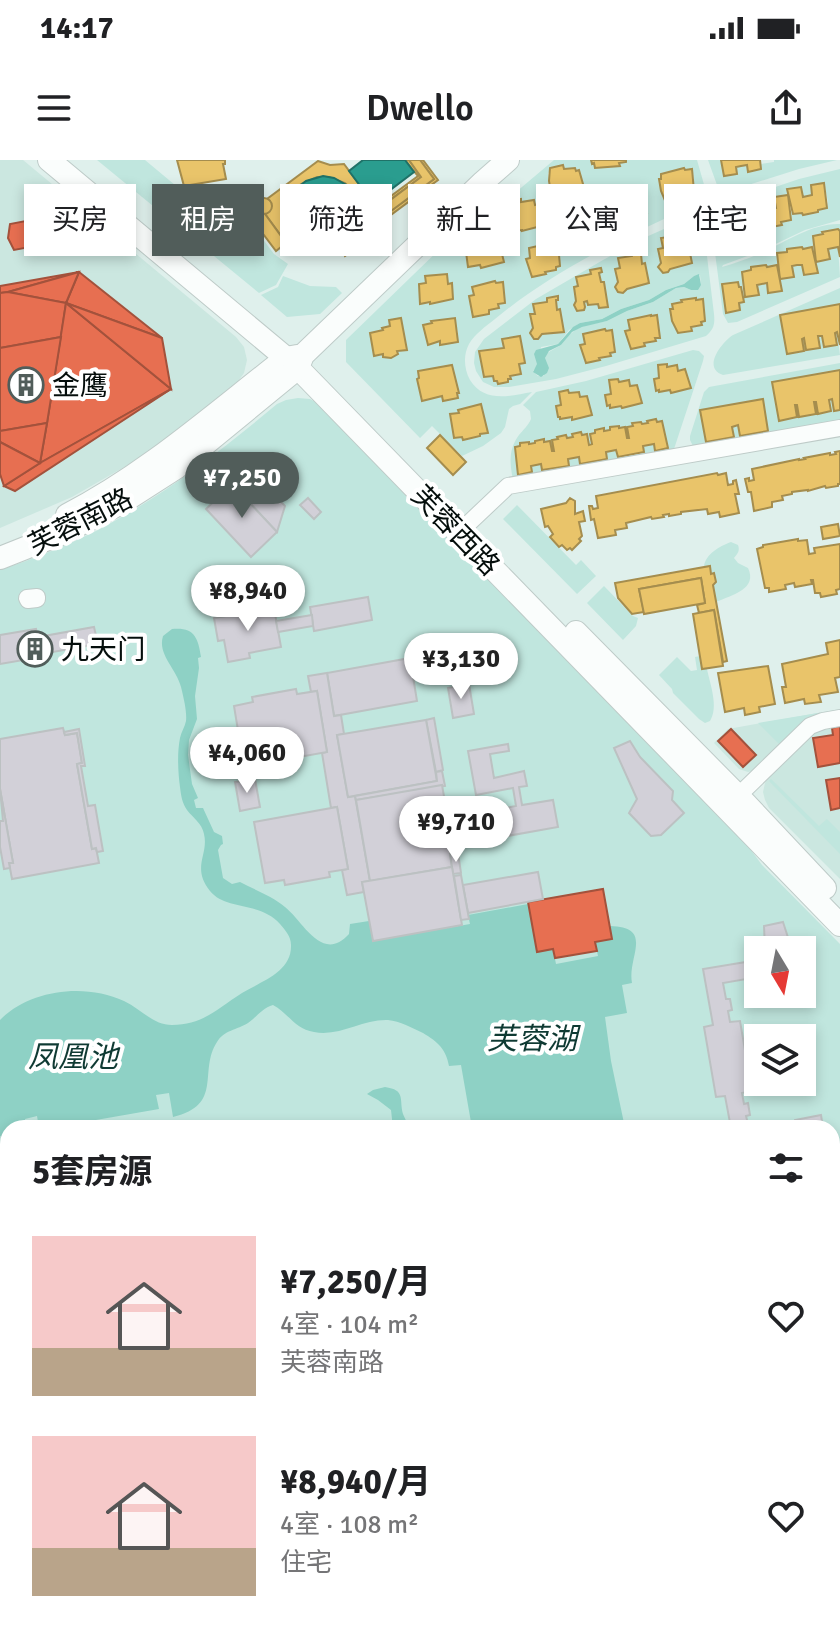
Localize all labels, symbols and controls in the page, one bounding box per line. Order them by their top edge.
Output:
text: 14:17 [40,10,114,47]
icon: menu [32,86,76,130]
text: Dwello [366,86,474,131]
icon: share [764,86,808,130]
chip: 买房 [24,184,136,256]
chip: 租房 [152,184,264,256]
chip: 筛选 [280,184,392,256]
chip: 新上 [408,184,520,256]
chip: 公寓 [536,184,648,256]
chip: 住宅 [664,184,776,256]
building icon: 金鹰 [7,366,45,404]
place label: 金鹰 [52,369,108,403]
pin: ¥7,250 [177,452,307,520]
text: ¥7,250 [203,462,281,494]
street label: 芙蓉西路 [404,479,506,583]
street label: 芙蓉南路 [23,481,138,562]
pin: ¥8,940 [183,565,313,633]
text: ¥8,940 [209,575,287,607]
building icon: 九天门 [16,630,54,668]
place label: 九天门 [61,633,145,667]
pin: ¥3,130 [396,633,526,701]
text: ¥3,130 [422,643,500,675]
pin: ¥4,060 [182,727,312,795]
text: ¥4,060 [208,737,286,769]
pin: ¥9,710 [391,796,521,864]
text: ¥9,710 [417,806,495,838]
north arrow [744,936,816,1008]
map controls [744,936,816,1096]
water label: 芙蓉湖 [487,1021,581,1058]
button: layers [744,1024,816,1096]
water label: 凤凰池 [28,1039,121,1076]
icon: filters [764,1146,808,1190]
text: 5套房源 [32,1151,152,1193]
text: ¥7,250/月 [280,1261,431,1303]
icon: home [96,1268,192,1364]
icon: heart [764,1294,808,1338]
text: 4室 · 104 m² [280,1309,419,1341]
text: 芙蓉南路 [280,1347,384,1379]
text: ¥8,940/月 [280,1461,431,1503]
icon: home [96,1468,192,1564]
icon: heart [764,1494,808,1538]
text: 4室 · 108 m² [280,1509,419,1541]
text: 住宅 [280,1547,332,1579]

